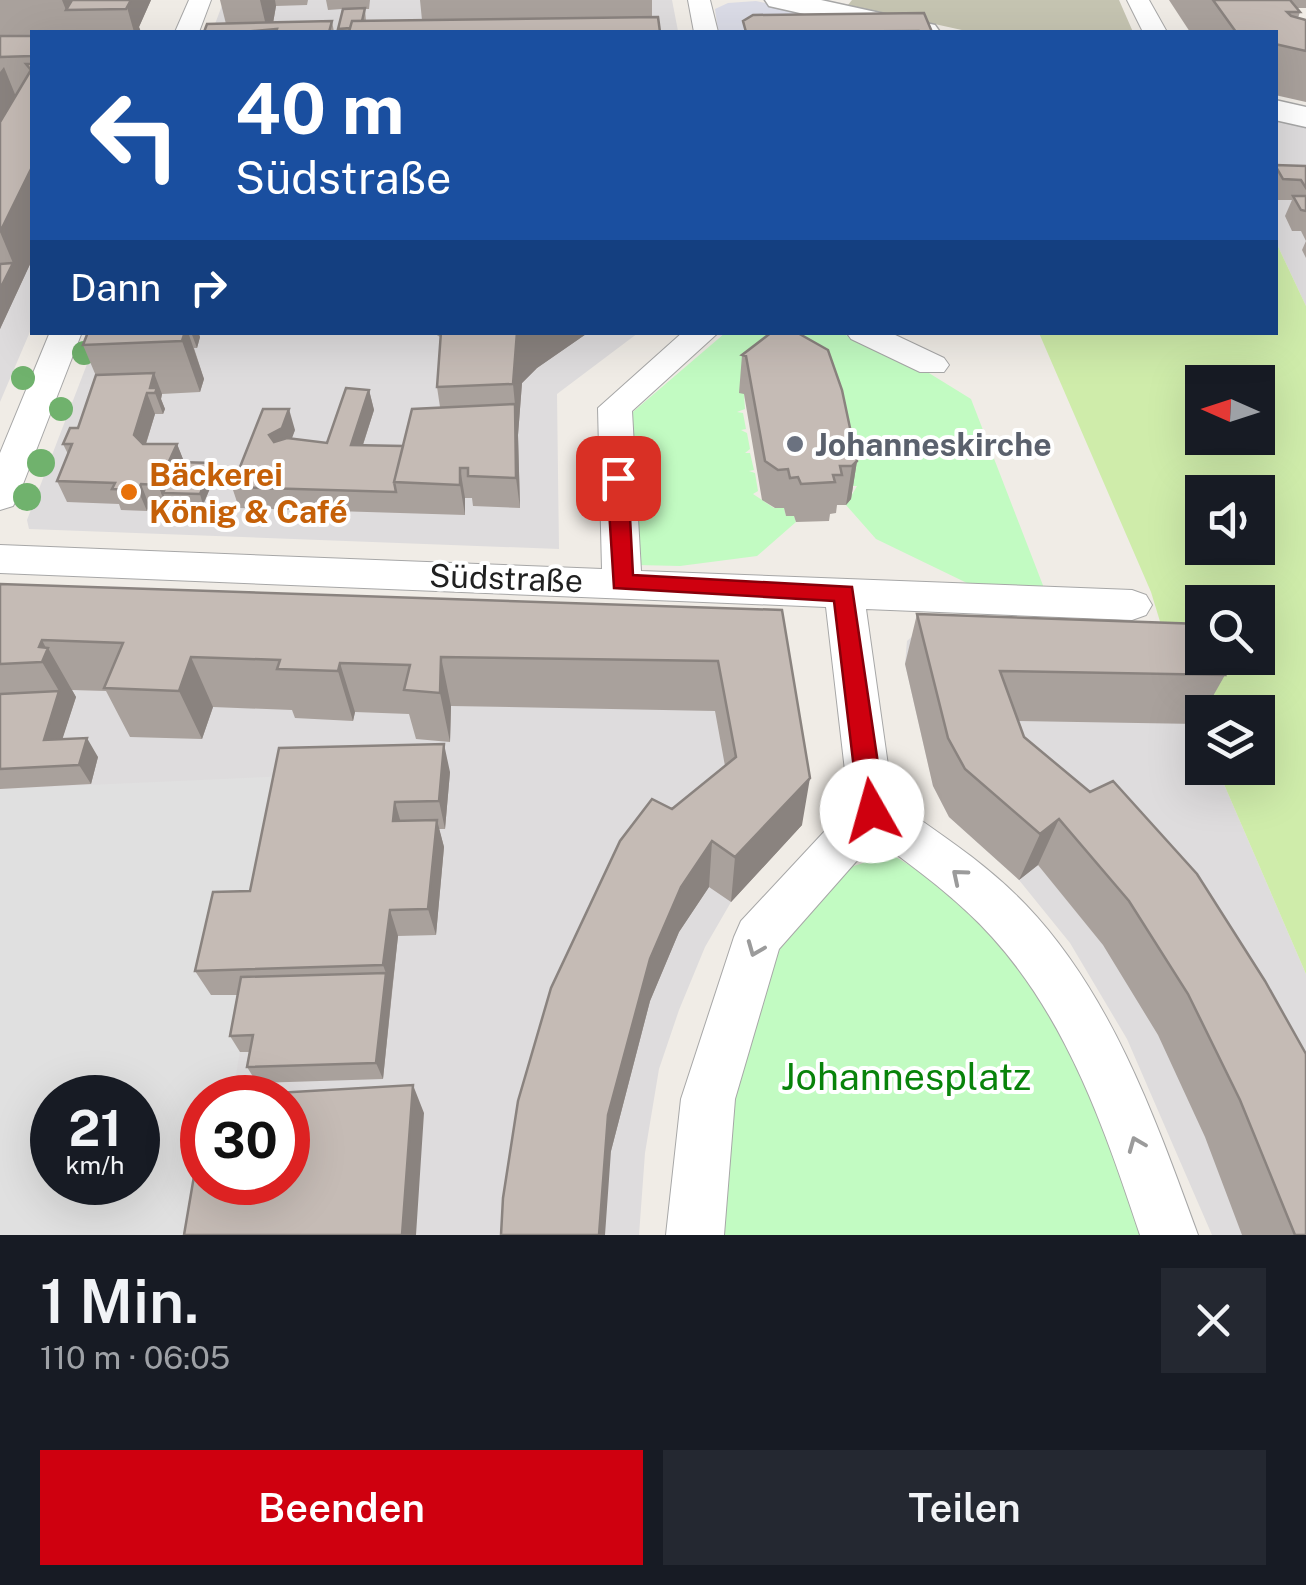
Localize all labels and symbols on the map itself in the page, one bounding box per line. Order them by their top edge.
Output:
north arrow [1185,365,1275,455]
place label: Johanneskirche [815,426,1052,463]
marker: Johanneskirche [784,433,806,455]
pin [576,436,661,521]
place label: Bäckerei König & Café [149,456,348,530]
marker: Bäckerei König & Café [118,481,140,503]
street label: Südstraße [428,557,584,599]
position arrow [820,759,924,863]
one-way arrow [953,869,971,887]
one-way arrow [747,939,767,957]
park label: Johannesplatz [781,1054,1031,1099]
speed limit sign: 30 [180,1075,310,1205]
one-way arrow [1127,1136,1147,1153]

